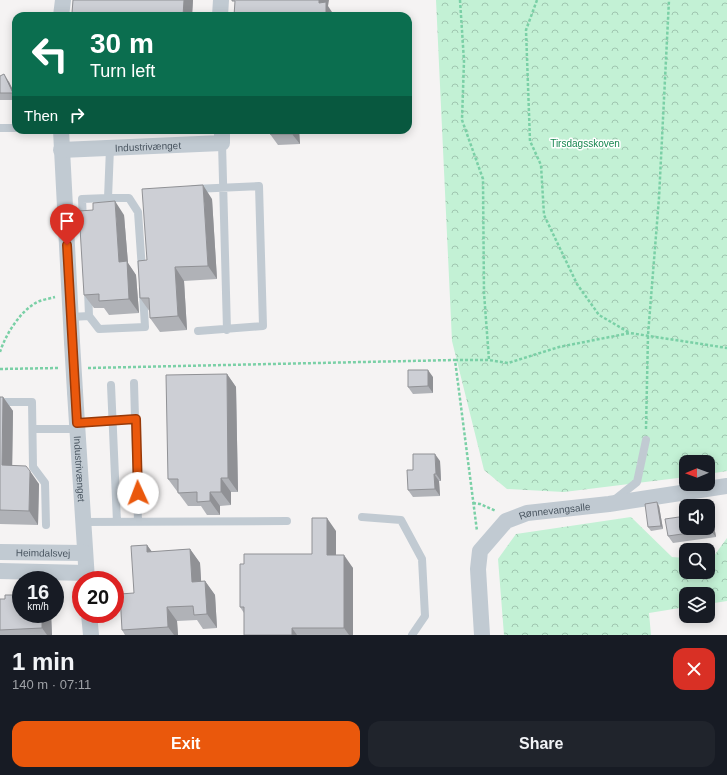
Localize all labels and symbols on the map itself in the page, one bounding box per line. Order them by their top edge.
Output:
park label: Tirsdagsskoven [550,138,620,149]
street label: Industrivænget [115,140,181,154]
pin [50,204,84,245]
street label: Industrivænget [72,435,87,502]
north arrow [679,455,715,491]
position arrow [117,472,159,514]
street label: Rønnevangsalle [517,501,591,522]
street label: Heimdalsvej [16,547,70,559]
speed limit sign: 20 [72,571,124,623]

